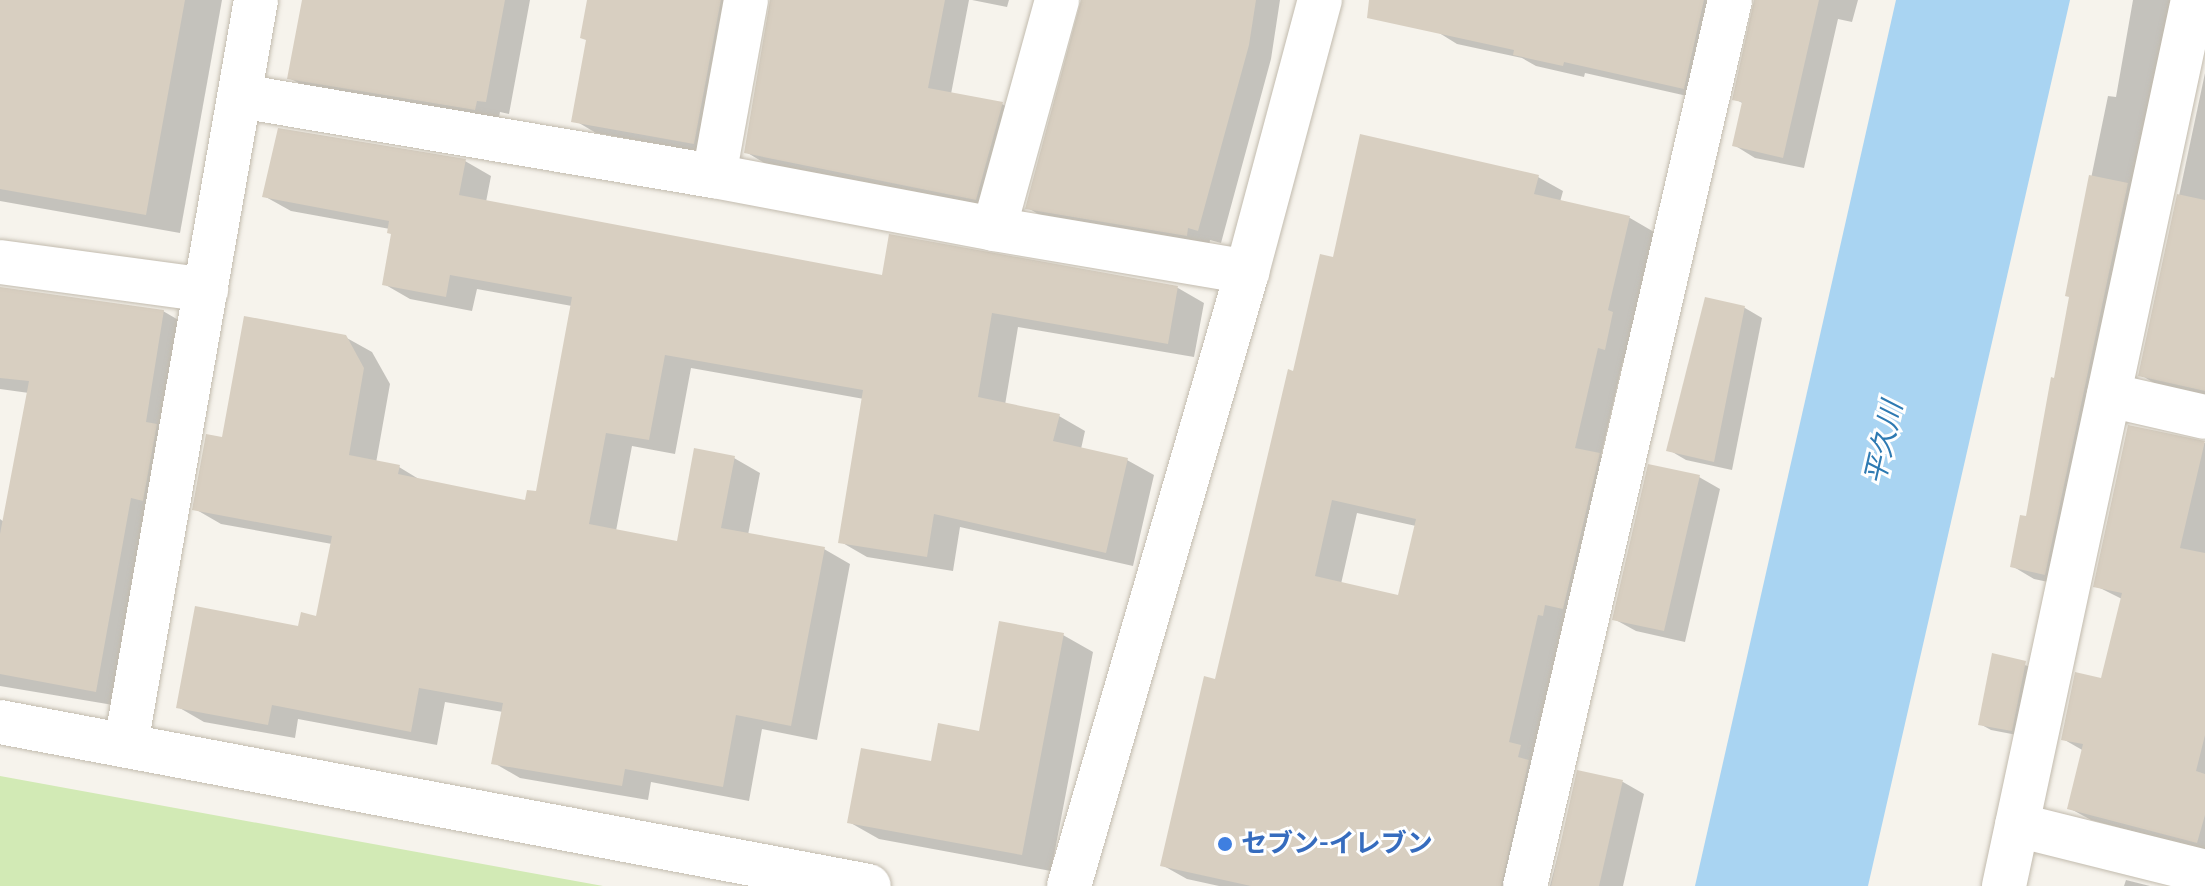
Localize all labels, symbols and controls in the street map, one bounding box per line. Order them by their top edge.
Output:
water label: 平久川 [1858,398,1910,488]
place label: セブン-イレブン [1241,828,1433,860]
marker: セブン-イレブン [1216,835,1234,853]

